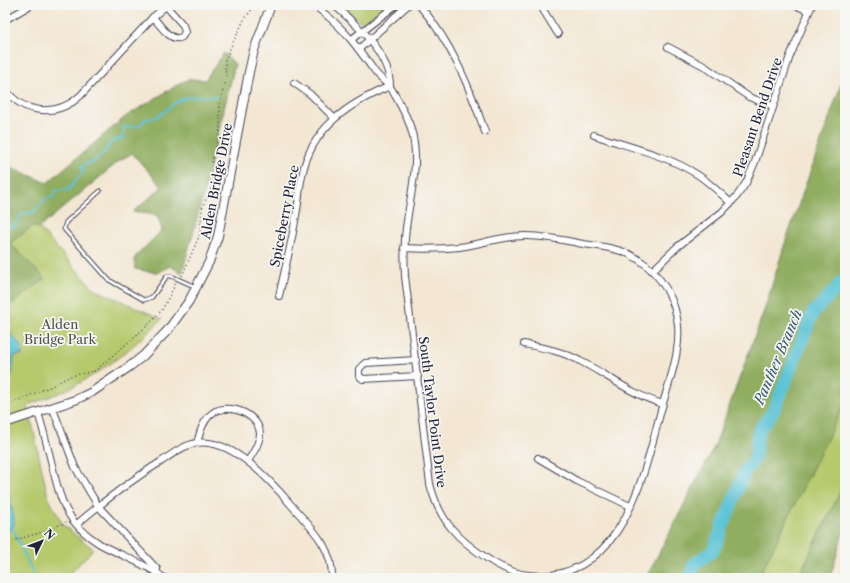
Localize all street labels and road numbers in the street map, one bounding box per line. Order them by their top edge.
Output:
street label: Pleasant Bend Drive [729,55,785,179]
street label: Alden Bridge Drive [197,122,235,241]
street label: Spiceberry Place [266,164,302,268]
street label: South Taylor Point Drive [416,335,450,489]

